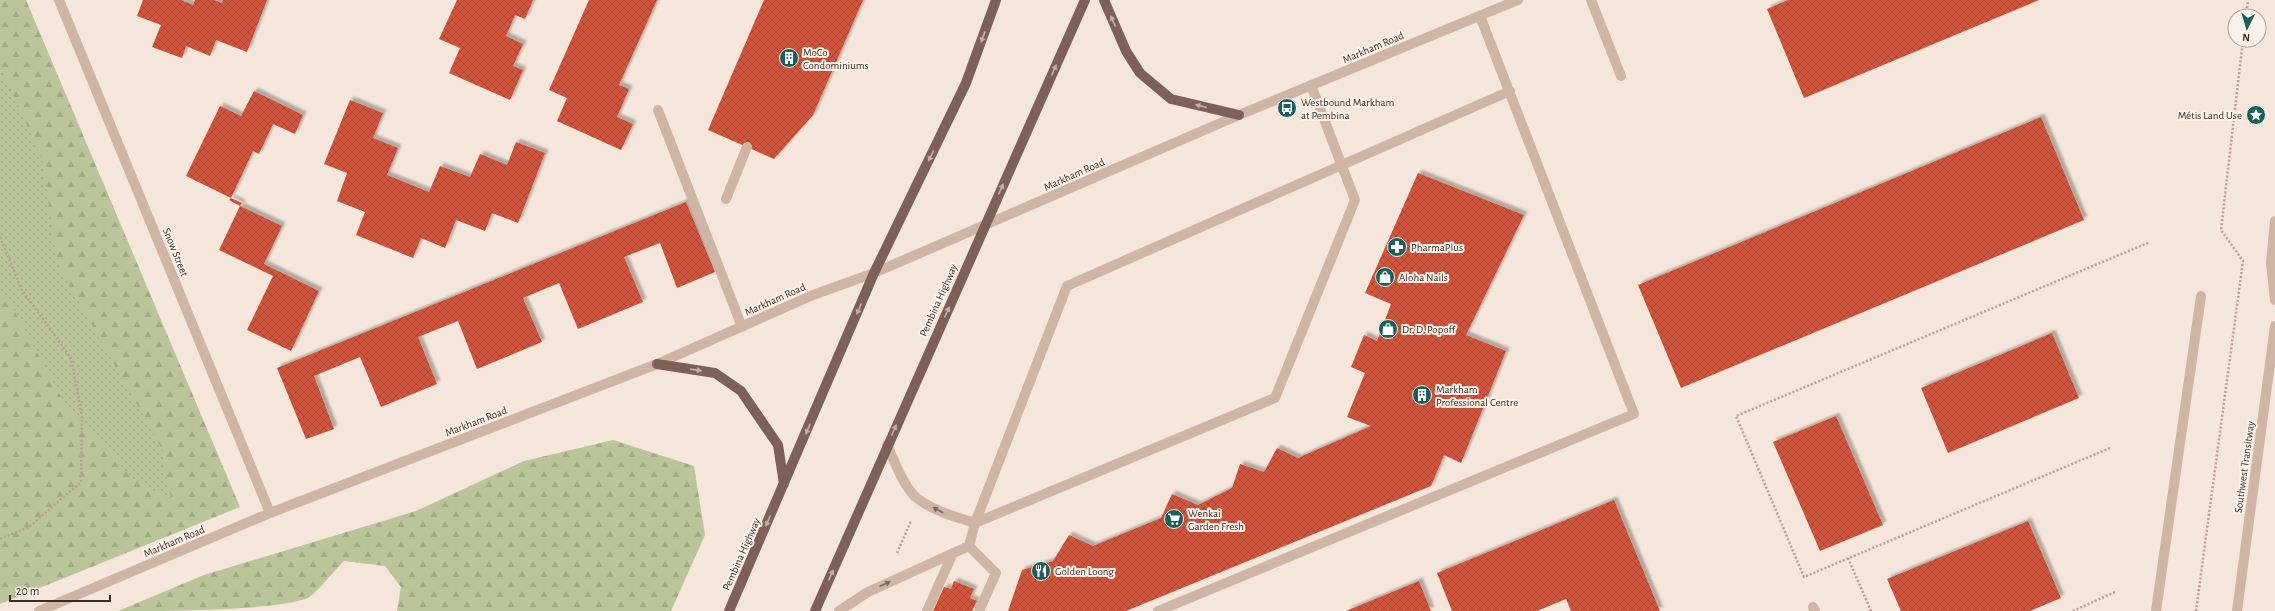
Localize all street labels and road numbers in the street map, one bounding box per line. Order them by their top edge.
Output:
street label: Markham Road [1341,30,1406,65]
street label: Markham Road [1042,156,1107,193]
street label: Snow Street [161,226,190,278]
street label: Pembina Highway [918,262,959,338]
street label: Markham Road [743,281,808,318]
street label: Markham Road [444,405,509,438]
street label: Southwest Transitway [2233,420,2256,514]
street label: Pembina Highway [721,516,762,592]
street label: Markham Road [142,524,207,559]

